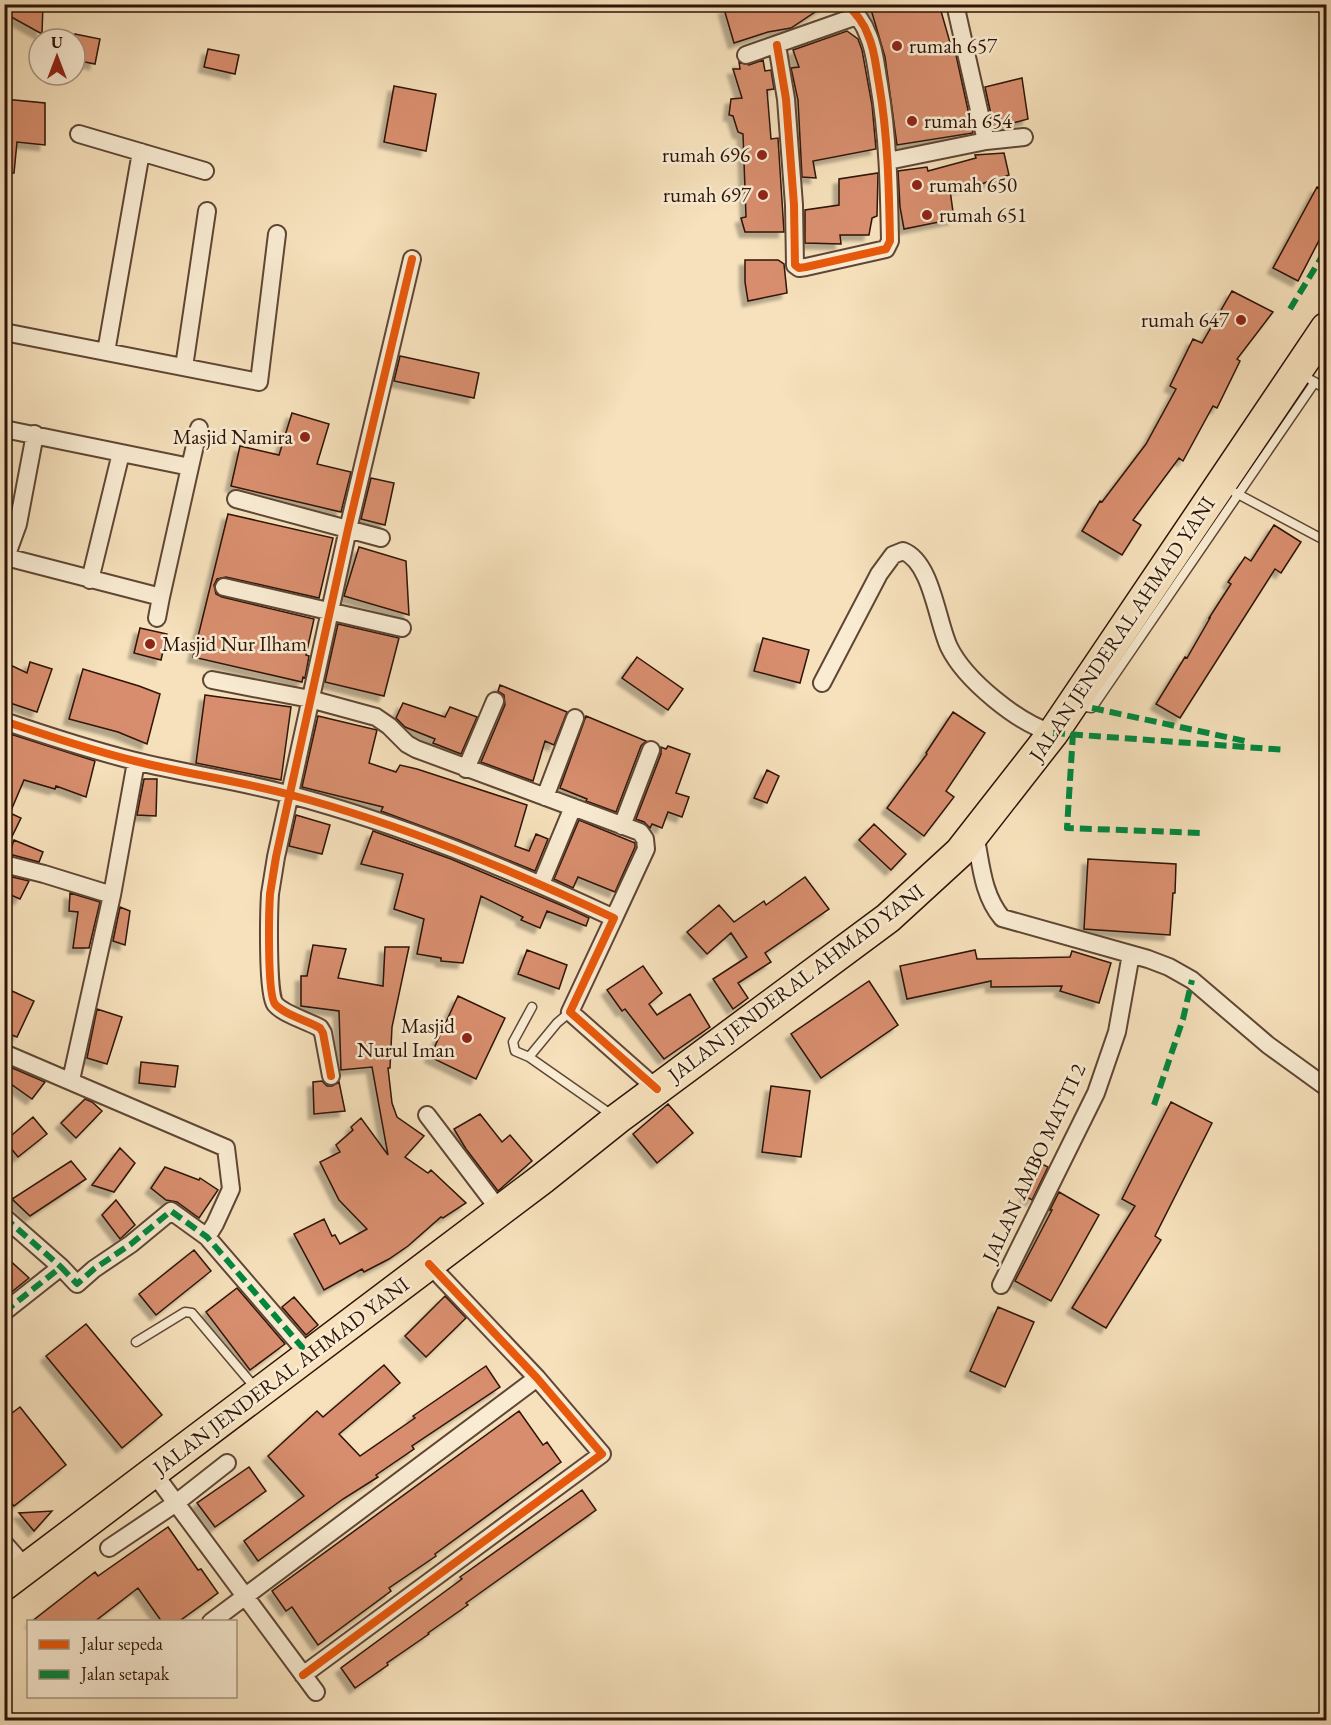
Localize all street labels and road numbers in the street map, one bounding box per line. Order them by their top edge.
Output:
street label: JALAN JENDERAL AHMAD YANI [1022,491,1221,768]
street label: JALAN JENDERAL AHMAD YANI [661,877,929,1089]
street label: JALAN AMBO MATTI 2 [975,1059,1091,1268]
street label: JALAN JENDERAL AHMAD YANI [146,1270,414,1482]

